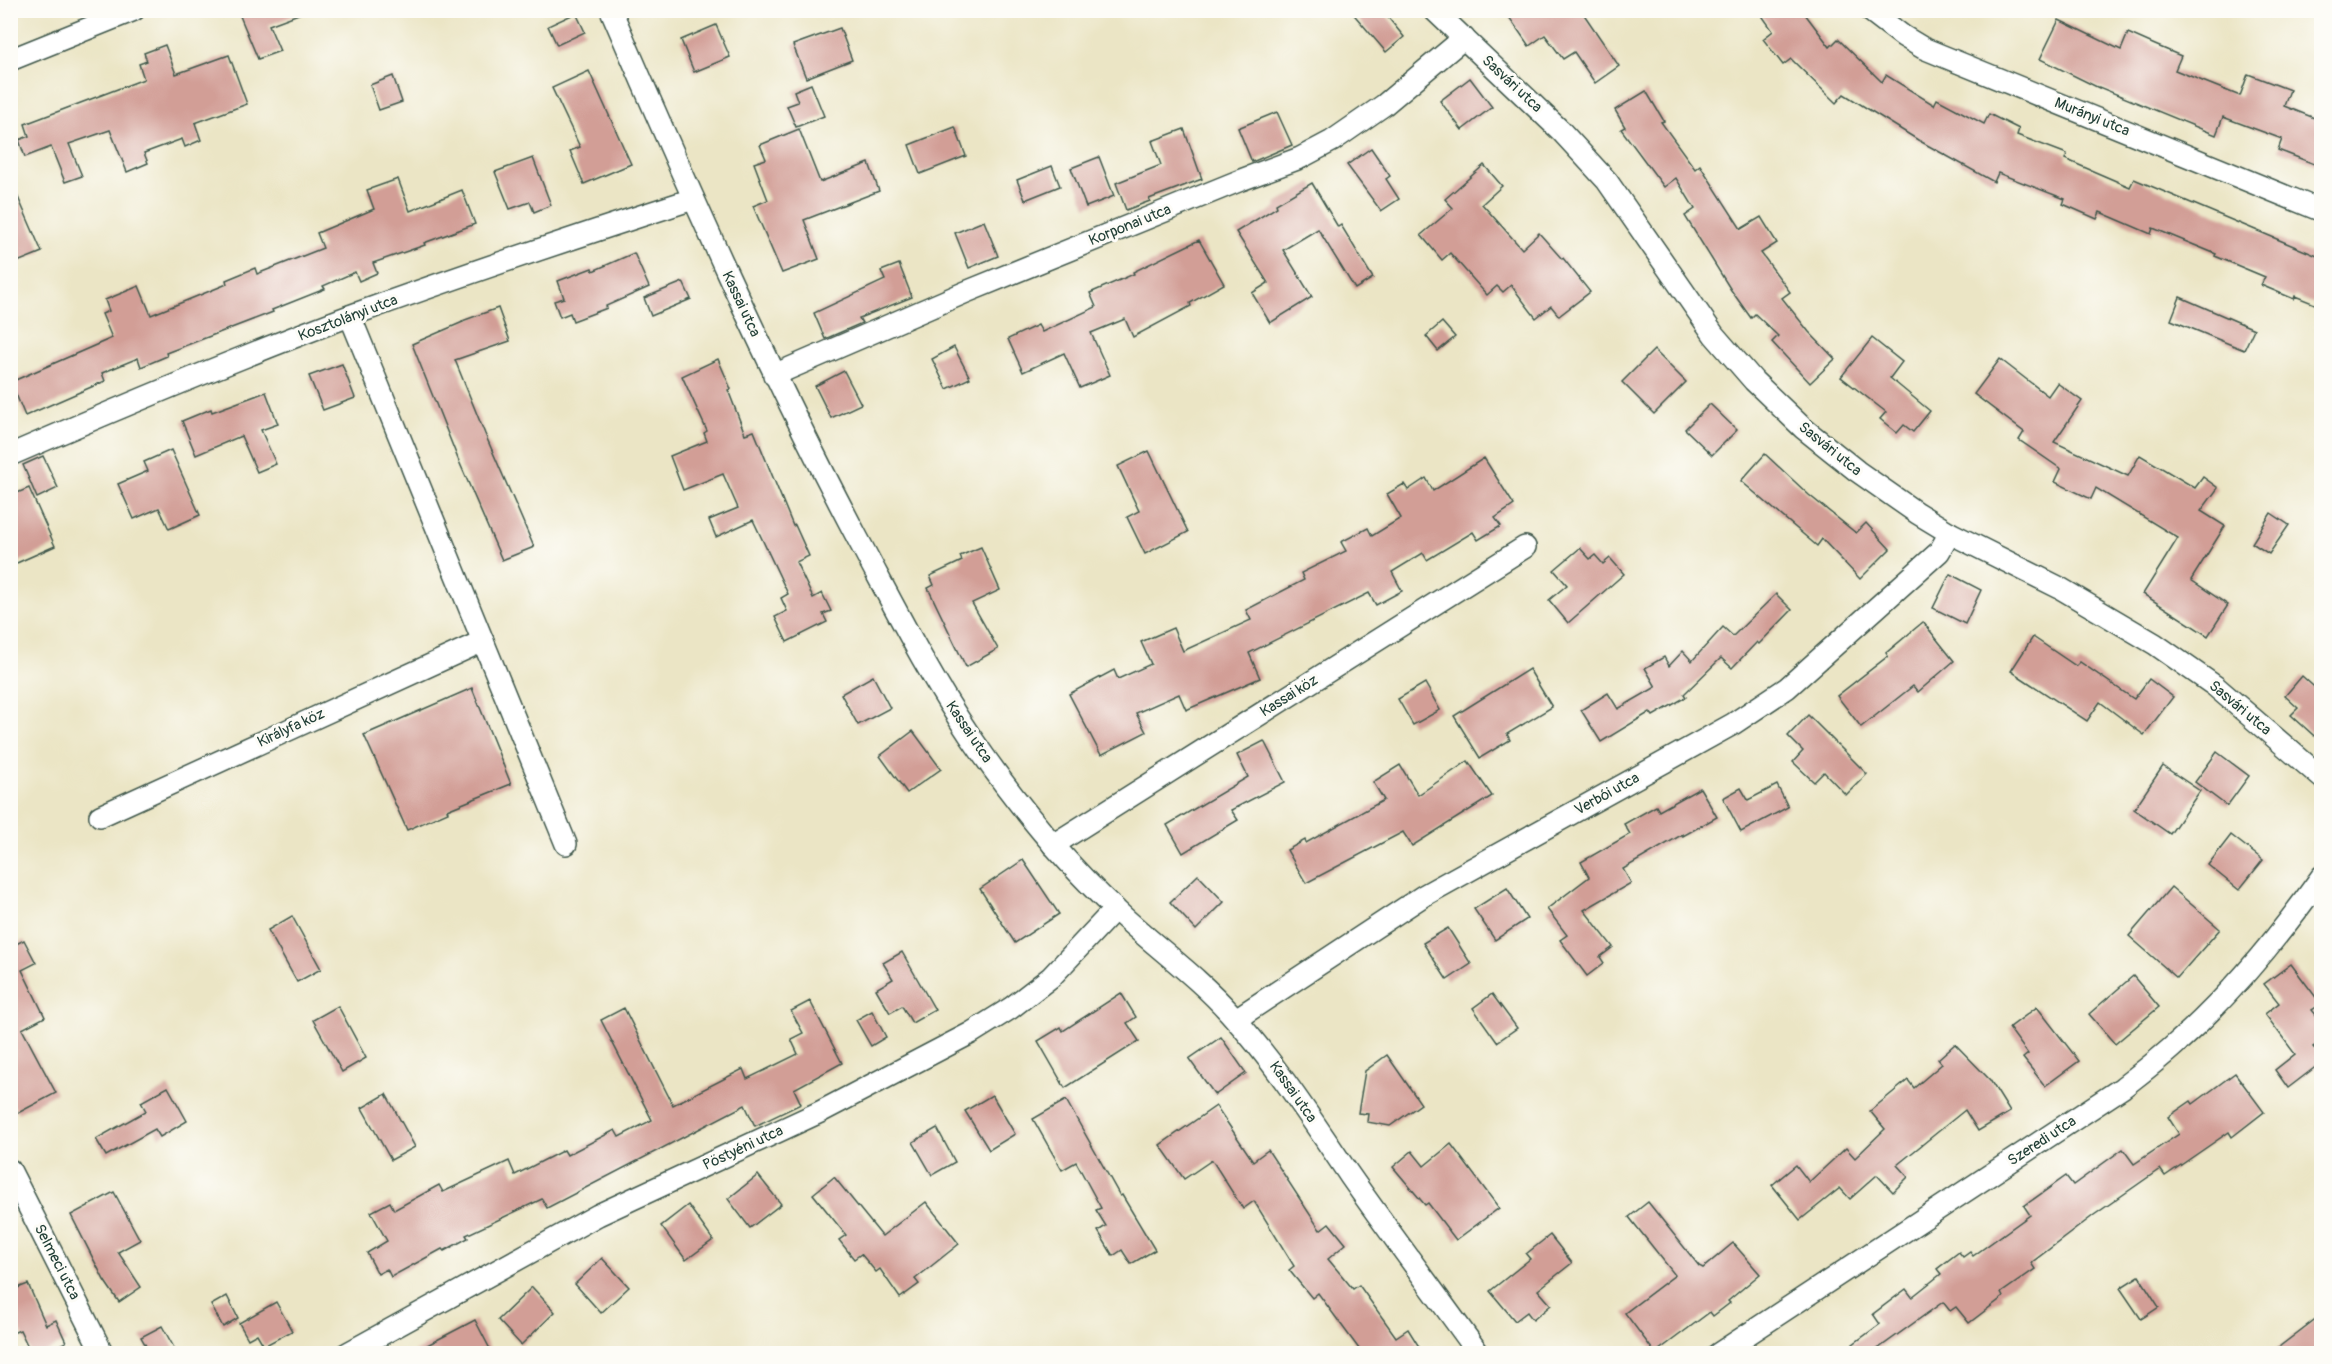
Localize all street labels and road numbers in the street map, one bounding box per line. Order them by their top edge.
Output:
street label: Sasvári utca [1478,51,1546,117]
street label: Murányi utca [2052,93,2132,141]
street label: Korponai utca [1086,200,1174,250]
street label: Kassai utca [717,268,765,340]
street label: Kosztolányi utca [296,290,400,346]
street label: Sasvári utca [1795,418,1865,480]
street label: Kassai köz [1257,671,1322,721]
street label: Sasvári utca [2205,676,2275,740]
street label: Kassai utca [941,697,997,767]
street label: Királyfa köz [254,704,328,752]
street label: Verbói utca [1571,768,1643,820]
street label: Kassai utca [1265,1058,1321,1126]
street label: Szeredi utca [2004,1112,2080,1170]
street label: Pöstyéni utca [700,1121,786,1175]
street label: Selmeci utca [30,1221,84,1303]

